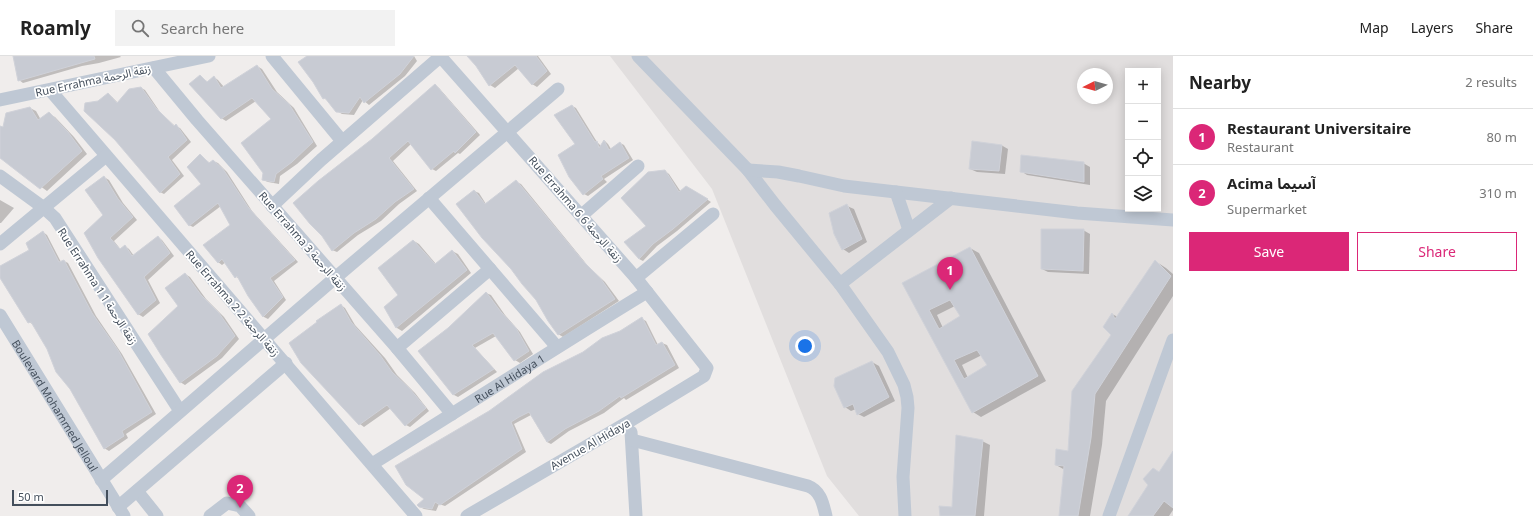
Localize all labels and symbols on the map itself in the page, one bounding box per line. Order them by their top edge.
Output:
street label: Rue Errahma زنقة الرحمة [34,60,152,100]
north arrow [1077,68,1113,104]
street label: Rue Errahma 6 6 زنقة الرحمة [526,153,626,265]
street label: Rue Errahma 3 زنقة الرحمة [256,188,350,294]
street label: Rue Errahma 1 زنقة الرحمة 1 [55,225,141,347]
street label: Rue Errahma 2 2 زنقة الرحمة [183,247,283,359]
pin: 1 [937,257,963,290]
street label: Boulevard Mohammed Jelloul [9,336,102,474]
your location [795,336,815,356]
street label: Rue Al Hidaya 1 [471,350,547,406]
street label: Avenue Al Hidaya [547,415,633,473]
pin: 2 [227,475,253,508]
scale bar [12,488,108,507]

